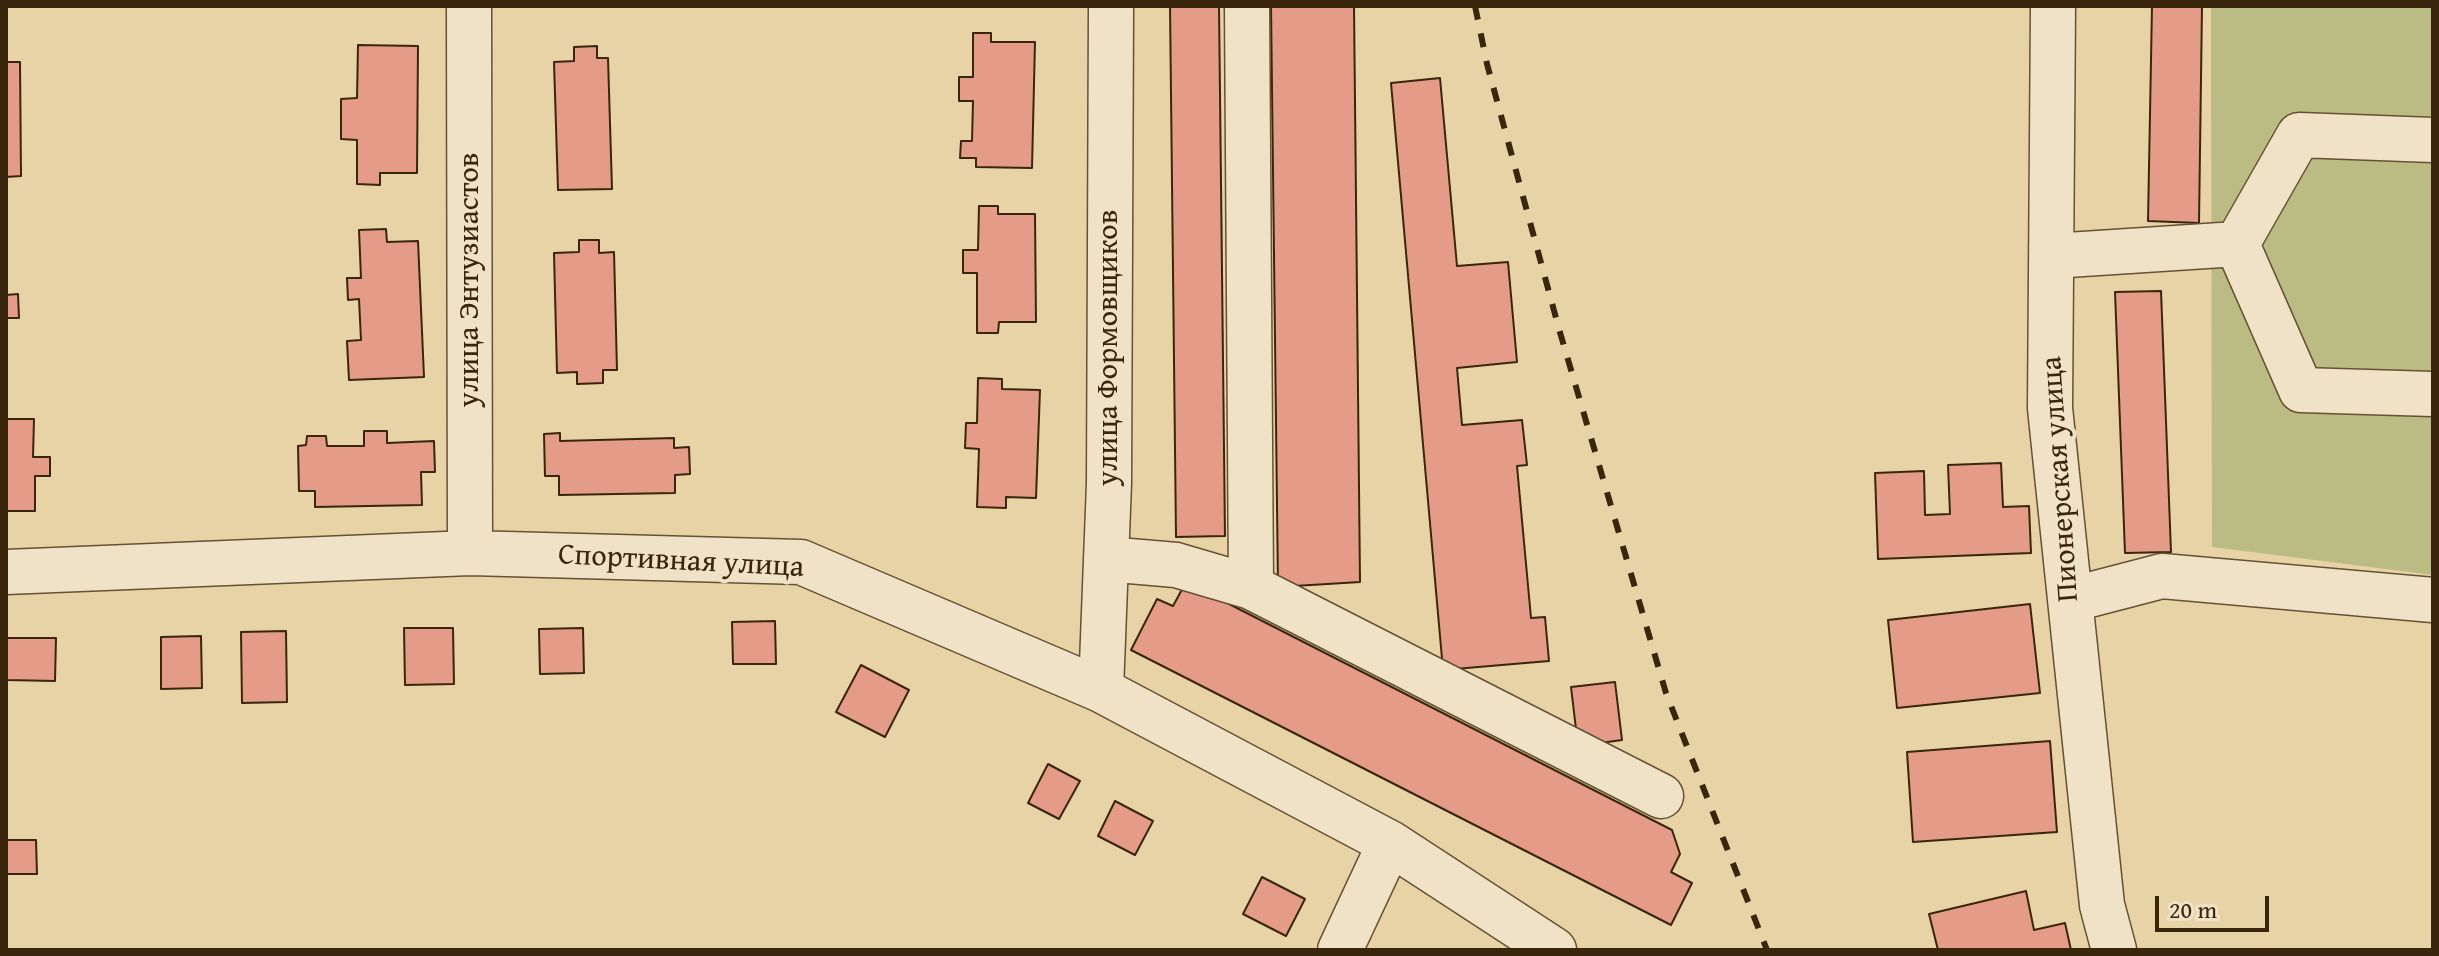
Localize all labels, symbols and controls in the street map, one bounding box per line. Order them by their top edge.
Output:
street label: улица Энтузиастов [452,153,488,407]
street label: улица Формовщиков [1091,210,1127,486]
street label: Пионерская улица [2034,355,2088,603]
street label: Спортивная улица [557,538,805,586]
scale bar [2159,880,2273,930]
text: 20 m [2169,892,2217,927]

